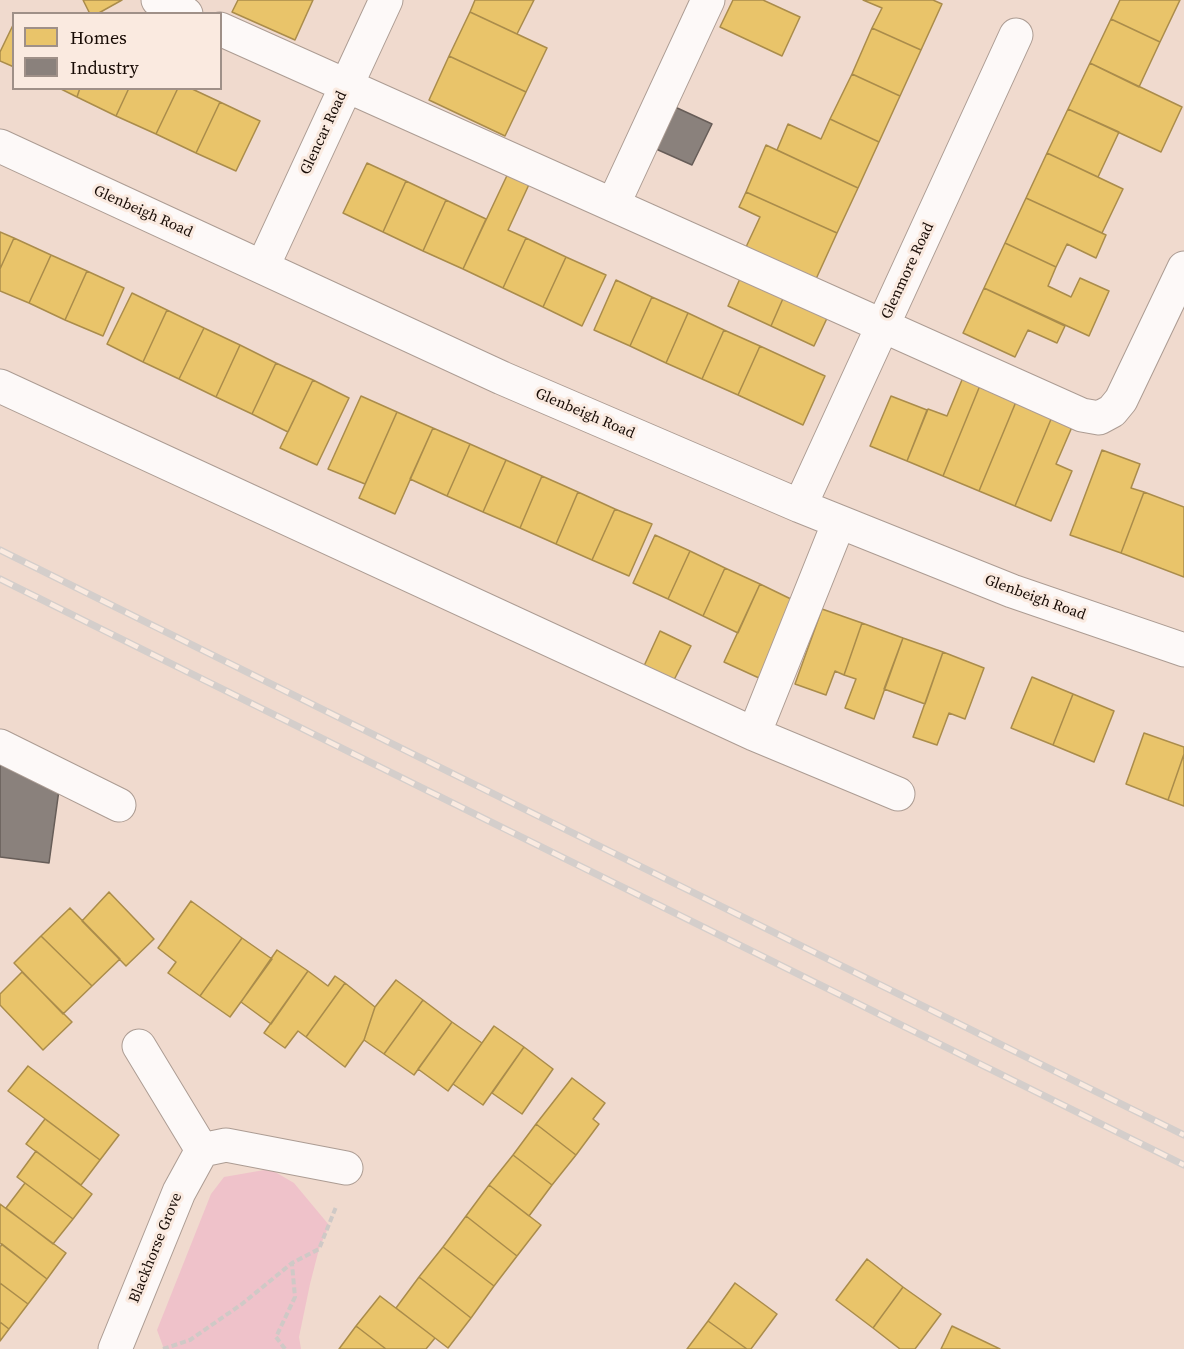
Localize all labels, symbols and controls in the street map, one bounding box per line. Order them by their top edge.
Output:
legend [12,12,222,90]
text: Homes [70,25,127,50]
text: Industry [70,55,139,80]
street label: Glencar Road [297,88,351,178]
street label: Glenbeigh Road [91,182,195,242]
street label: Glenmore Road [878,220,938,322]
street label: Glenbeigh Road [533,385,637,443]
street label: Glenbeigh Road [982,571,1088,625]
street label: Blackhorse Grove [126,1190,186,1306]

